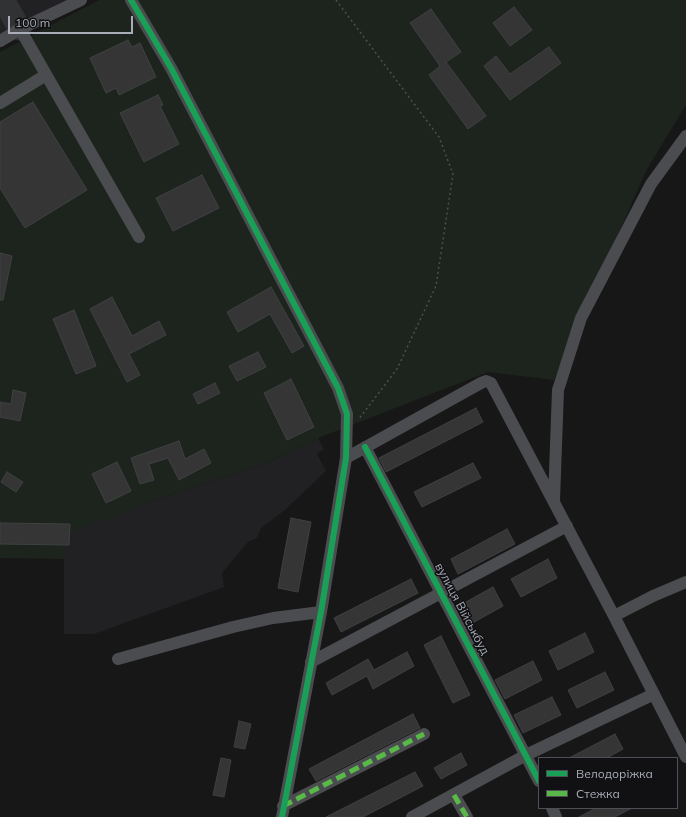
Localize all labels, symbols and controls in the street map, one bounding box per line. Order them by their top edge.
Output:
scale bar [10,8,135,34]
text: 100 m [15,15,50,30]
street label: вулиця Військбуд [432,561,492,657]
legend [538,757,678,809]
text: Велодоріжка [576,766,653,781]
text: Стежка [576,786,620,801]

